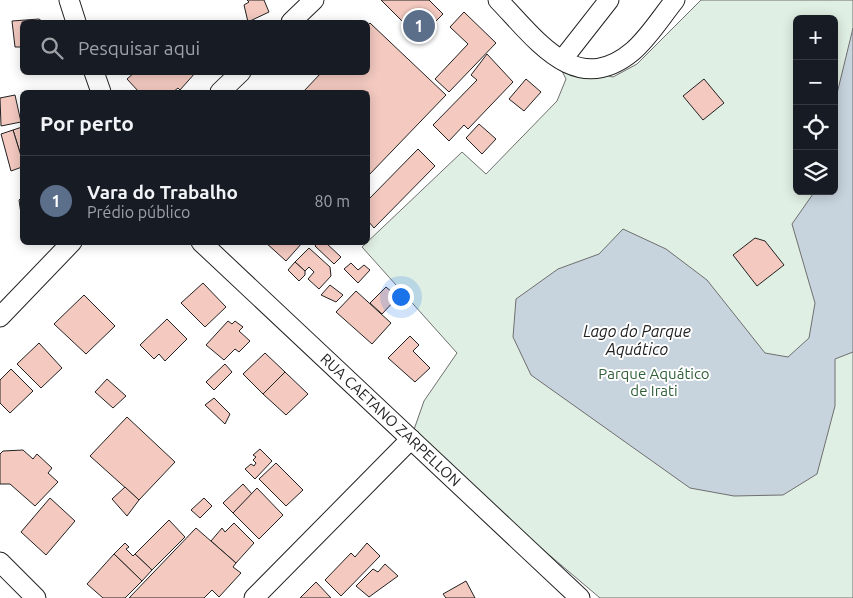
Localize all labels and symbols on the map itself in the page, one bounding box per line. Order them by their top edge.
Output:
pin: 1 [403,7,435,45]
your location [388,284,414,310]
water label: Lago do Parque Aquático [583,322,691,358]
street label: RUA CAETANO ZARPELLON [317,350,464,490]
park label: Parque Aquático de Irati [598,365,710,399]

